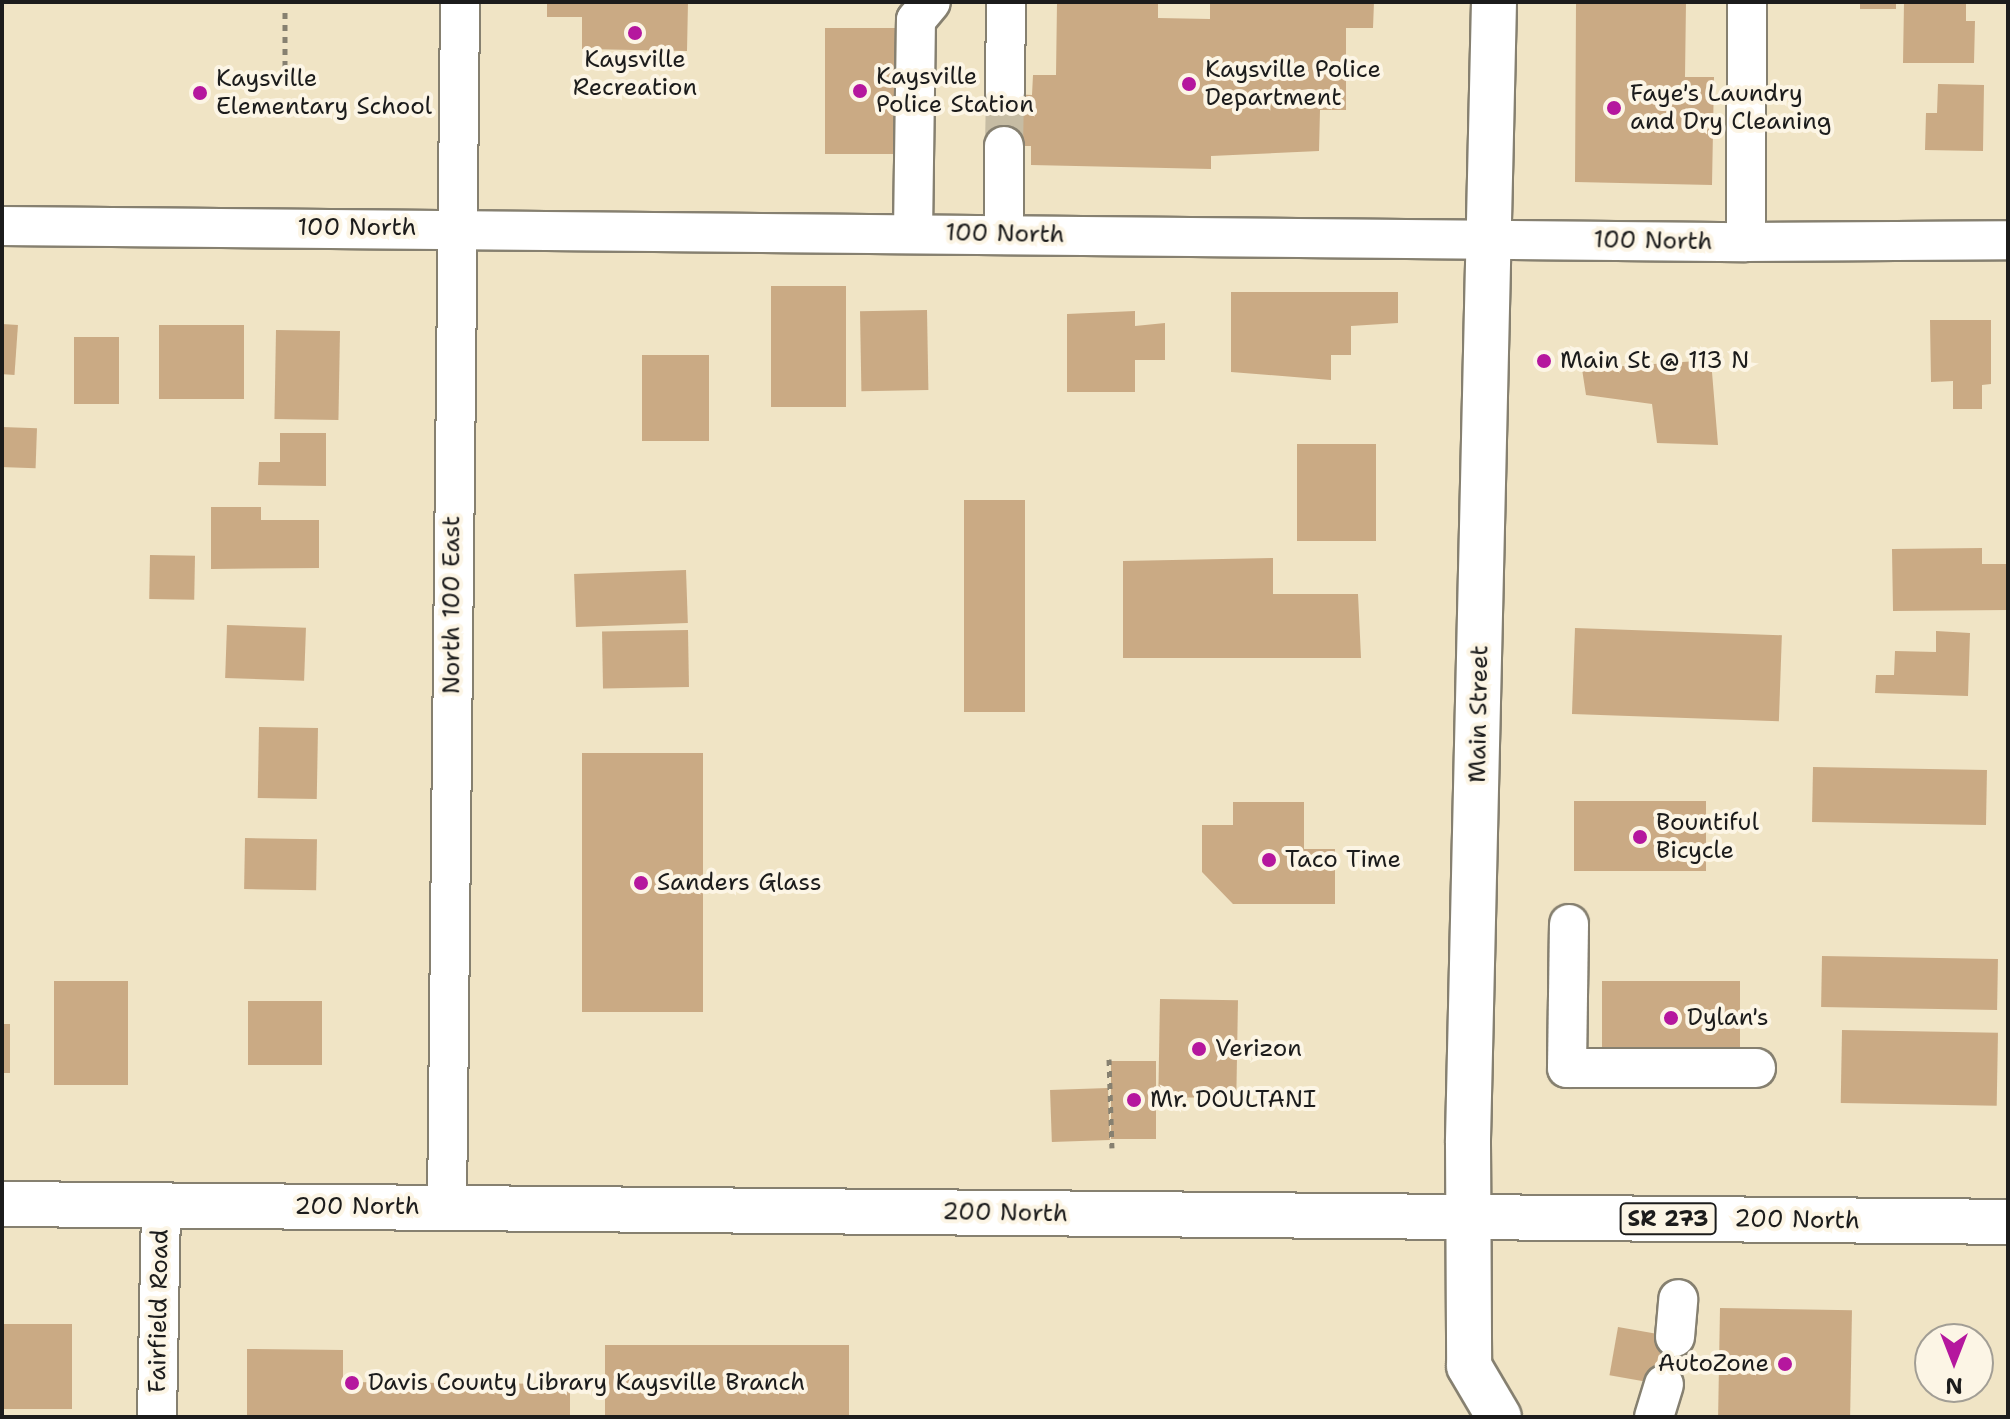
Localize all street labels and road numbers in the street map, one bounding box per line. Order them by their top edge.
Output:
street label: 100 North [297,214,417,242]
street label: 100 North [945,219,1065,249]
street label: 100 North [1593,226,1713,256]
street label: North 100 East [438,516,466,694]
street label: Main Street [1463,645,1495,783]
street label: 200 North [294,1193,420,1221]
street label: 200 North [942,1198,1068,1228]
road number: SR 273 [1618,1201,1718,1237]
street label: 200 North [1734,1205,1860,1235]
street label: Fairfield Road [143,1229,175,1393]

